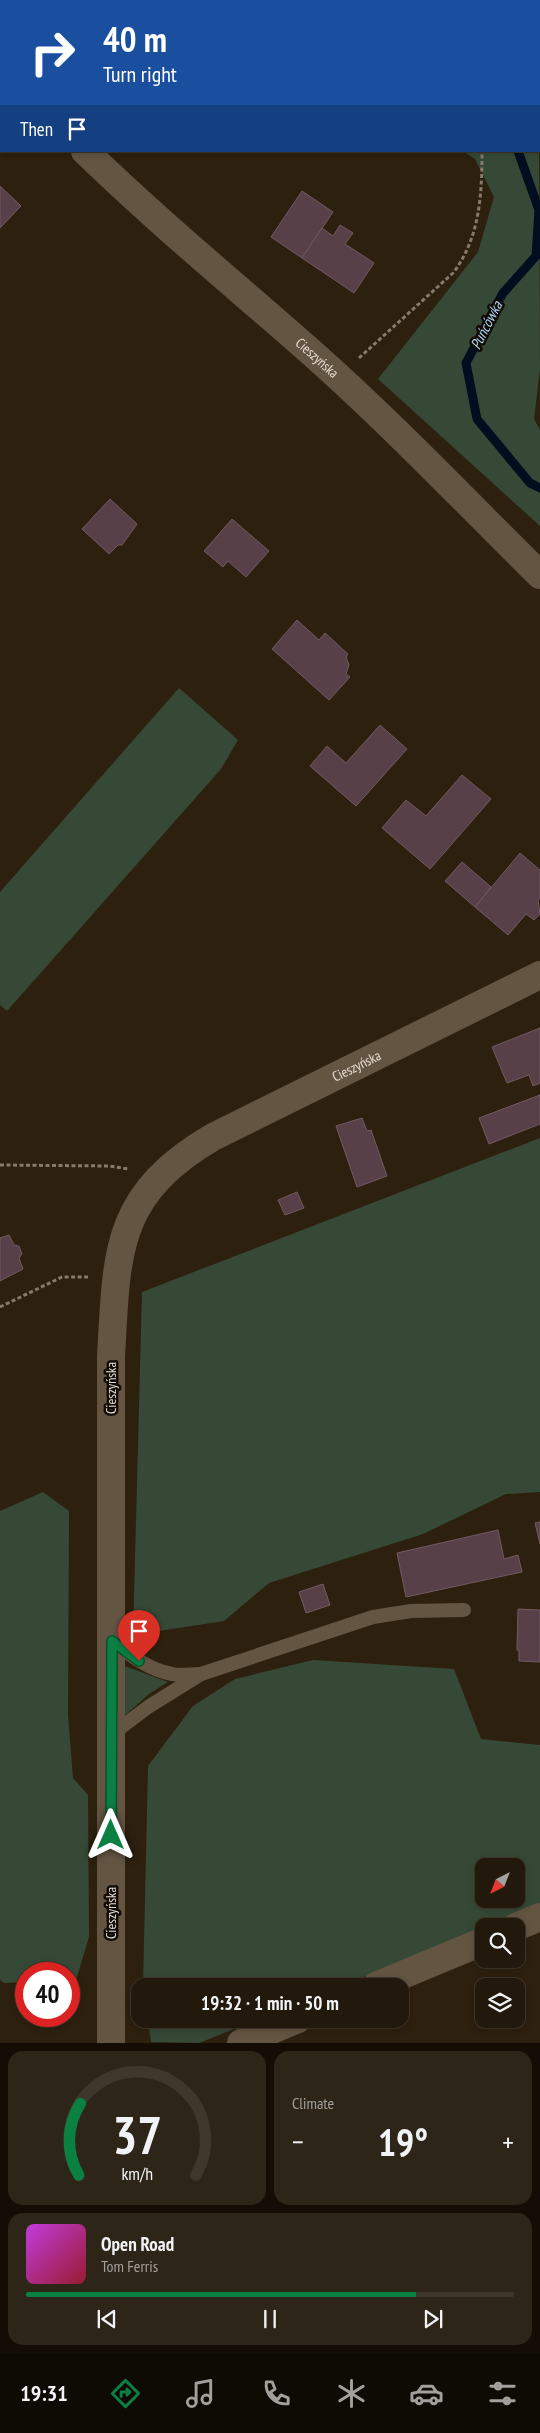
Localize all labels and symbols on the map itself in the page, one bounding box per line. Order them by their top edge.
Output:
water label: Puńcówka [466,297,507,352]
street label: Cieszyńska [292,334,343,382]
street label: Cieszyńska [329,1046,384,1086]
street label: Cieszyńska [102,1362,120,1414]
pin [118,1610,160,1661]
position arrow [84,1808,136,1860]
north arrow [475,1858,525,1908]
street label: Cieszyńska [102,1887,120,1939]
speed limit sign: 40 [15,1962,80,2027]

